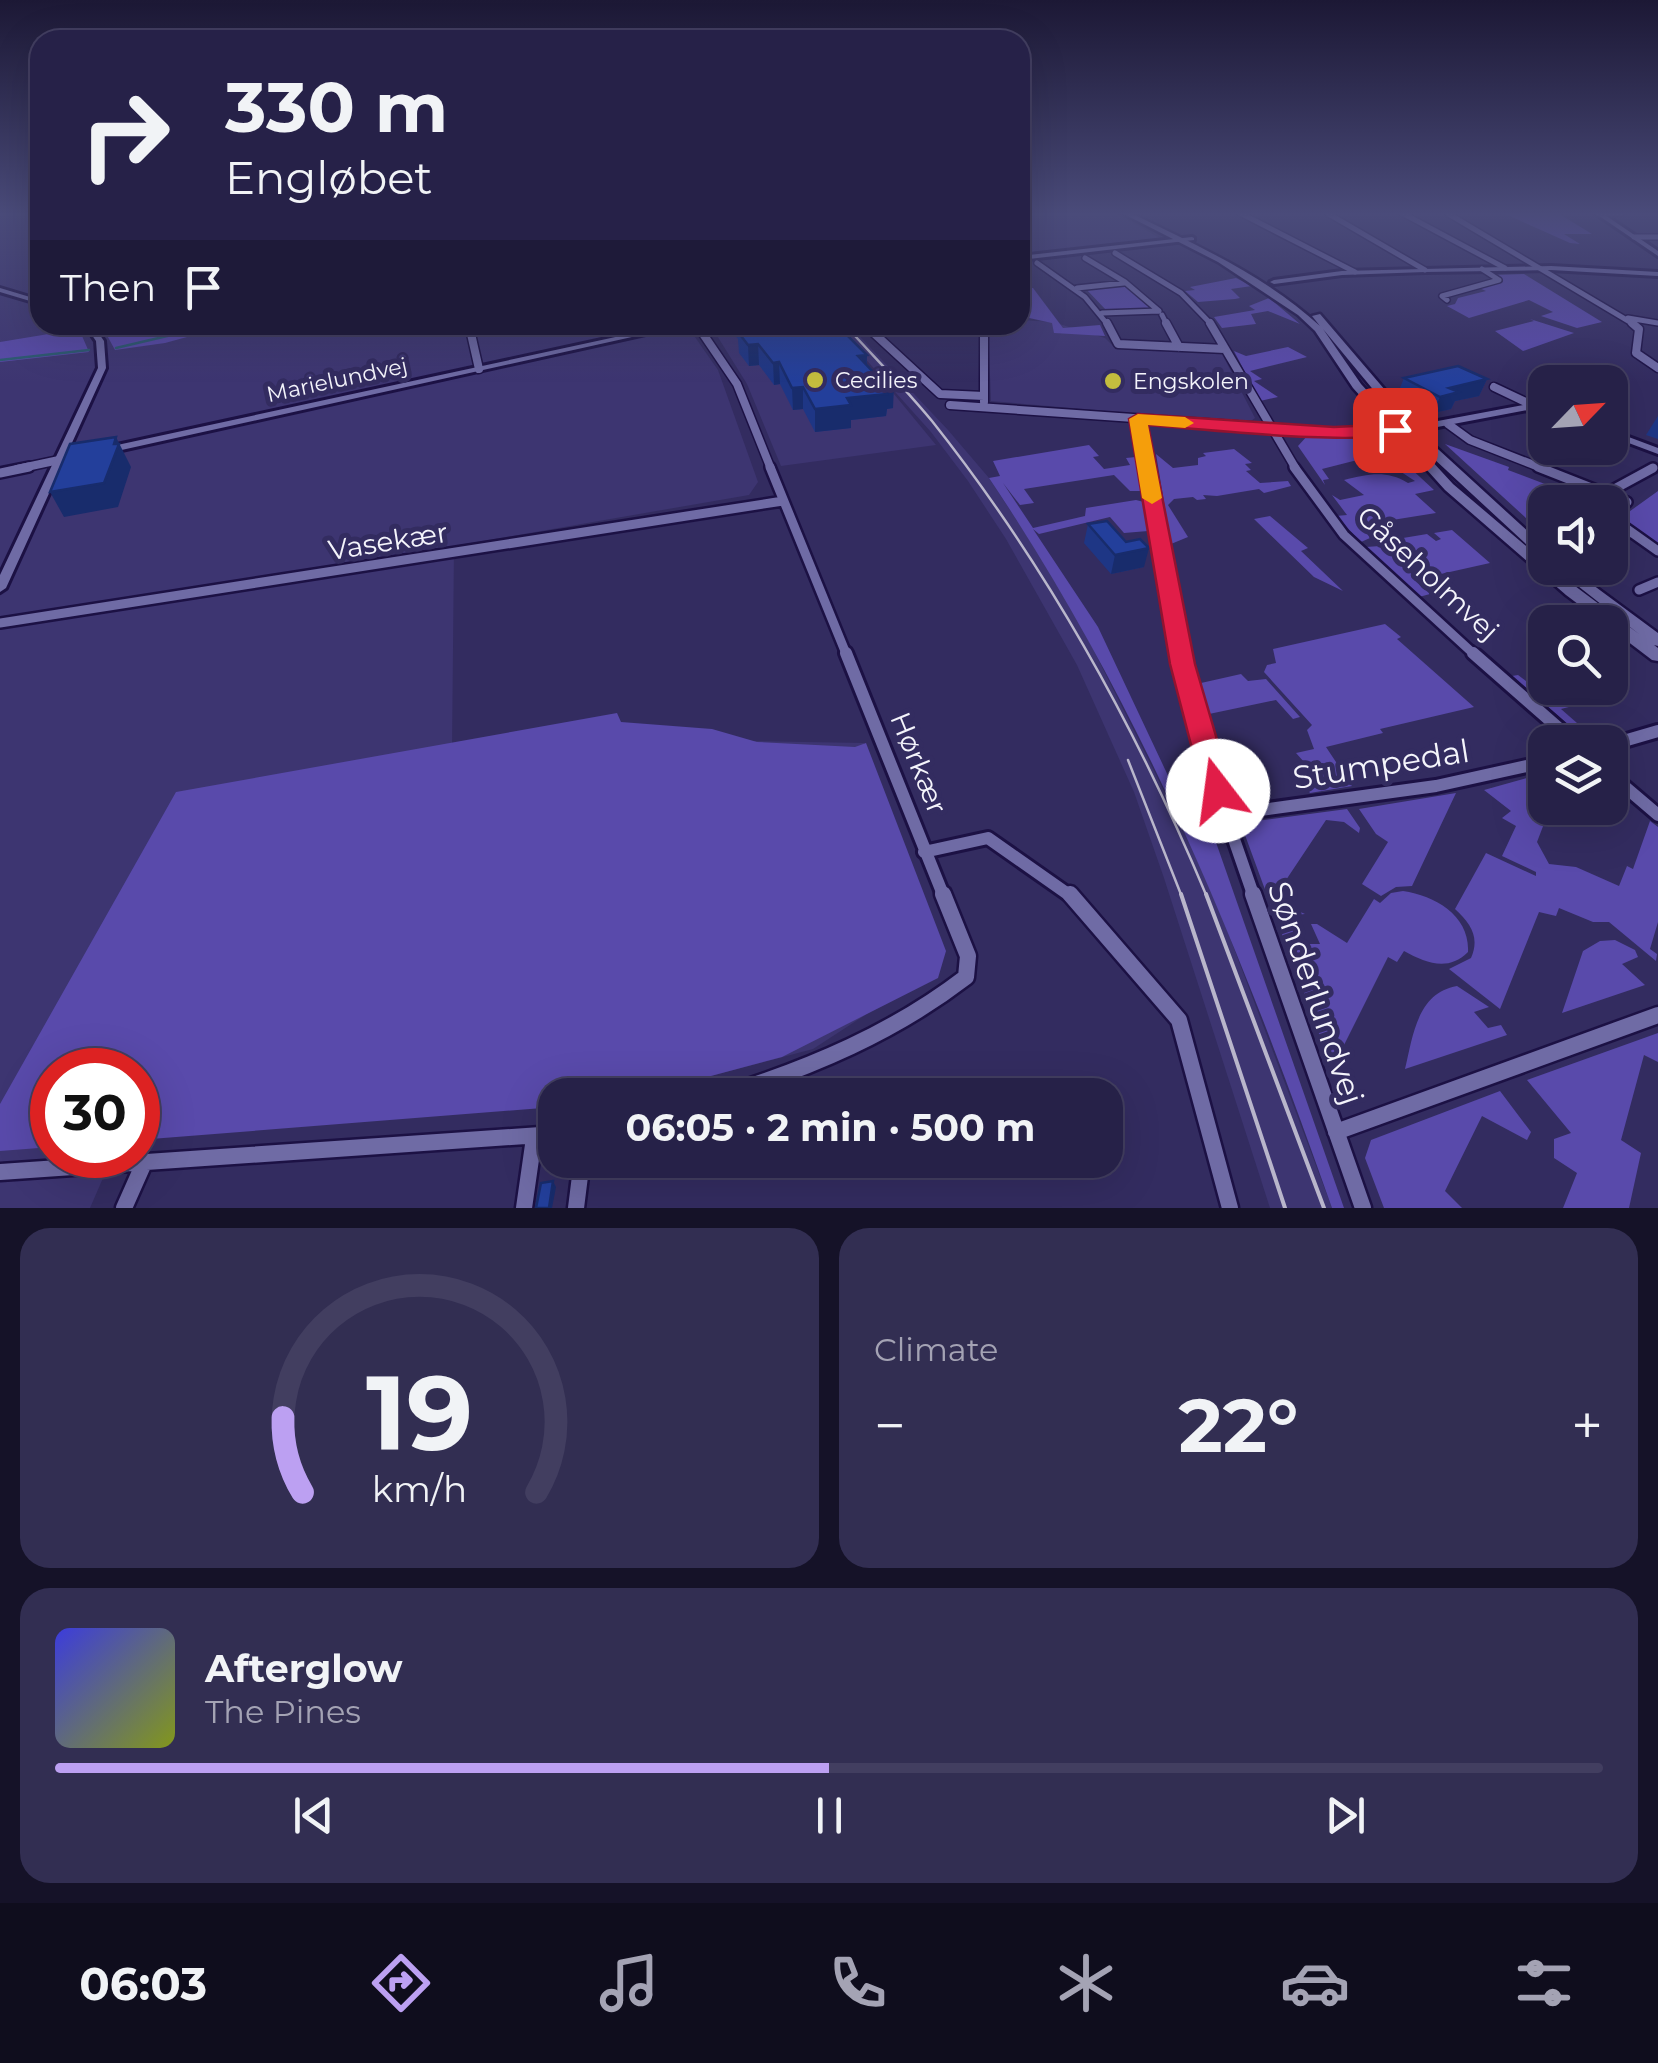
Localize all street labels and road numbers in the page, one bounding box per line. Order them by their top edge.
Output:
street label: Marielundvej [264,352,410,408]
street label: Gåseholmvej [1350,499,1506,647]
street label: Vasekær [326,515,450,567]
street label: Hørkær [883,707,955,819]
street label: Stumpedal [1290,731,1472,797]
street label: Sønderlundvej [1260,876,1372,1110]

